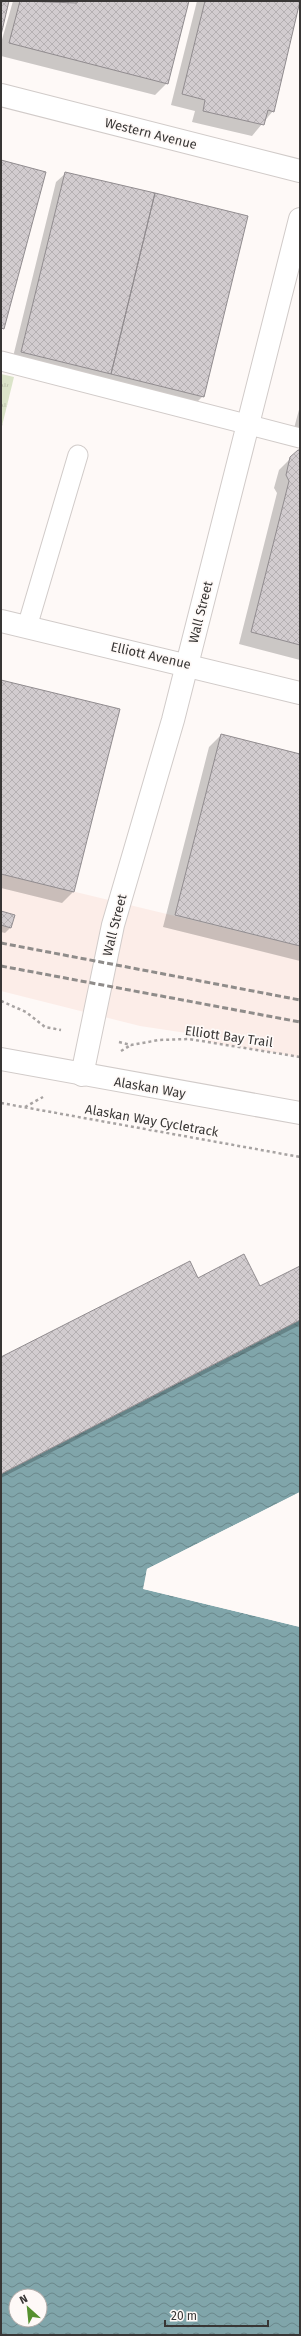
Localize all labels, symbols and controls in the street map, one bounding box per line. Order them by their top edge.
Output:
street label: Western Avenue [103,115,199,152]
street label: Wall Street [186,579,216,645]
street label: Elliott Avenue [109,639,192,672]
street label: Wall Street [100,892,130,958]
street label: Elliott Bay Trail [184,1023,274,1050]
street label: Alaskan Way [113,1074,187,1101]
street label: Alaskan Way Cycletrack [84,1101,220,1140]
north arrow [8,2288,48,2328]
text: N [17,2292,30,2307]
scale bar [165,2302,268,2328]
text: 20 m [171,2309,197,2323]

